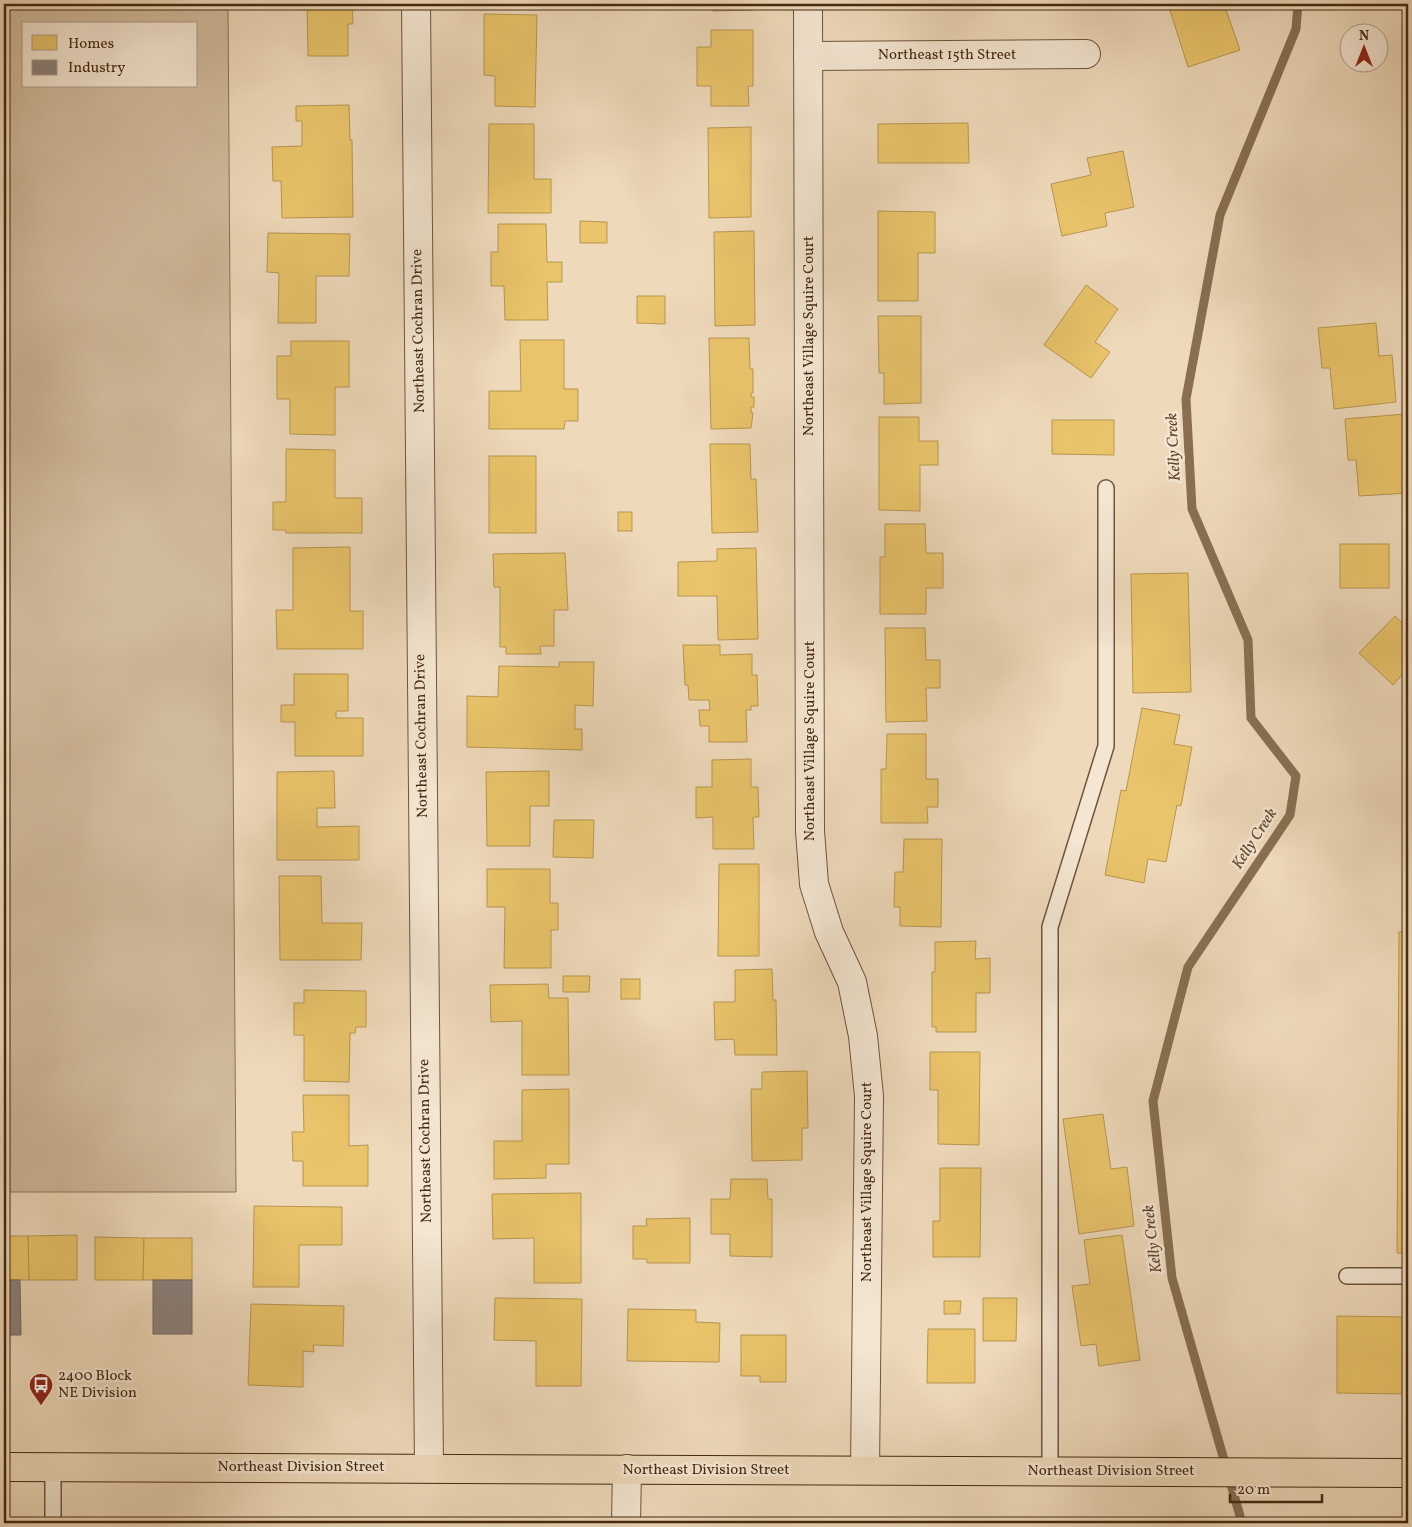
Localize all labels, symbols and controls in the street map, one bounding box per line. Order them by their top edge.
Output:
legend [22,22,198,88]
north arrow [1340,22,1390,72]
text: N [1359,27,1369,46]
text: Homes [68,34,114,55]
street label: Northeast 15th Street [878,45,1016,66]
text: Industry [68,58,125,79]
street label: Northeast Village Squire Court [799,236,820,436]
street label: Northeast Cochran Drive [407,249,431,413]
water label: Kelly Creek [1161,412,1187,482]
street label: Northeast Village Squire Court [800,641,821,841]
street label: Northeast Cochran Drive [410,654,434,818]
water label: Kelly Creek [1227,804,1283,874]
street label: Northeast Cochran Drive [414,1059,438,1223]
street label: Northeast Village Squire Court [857,1082,878,1282]
water label: Kelly Creek [1138,1203,1168,1274]
place label: 2400 Block NE Division [58,1366,137,1404]
bus stop icon: 2400 Block NE Division [28,1372,54,1406]
street label: Northeast Division Street [218,1457,384,1478]
street label: Northeast Division Street [623,1460,789,1481]
street label: Northeast Division Street [1028,1461,1194,1482]
scale bar [1230,1472,1322,1504]
text: 20 m [1237,1480,1270,1501]

